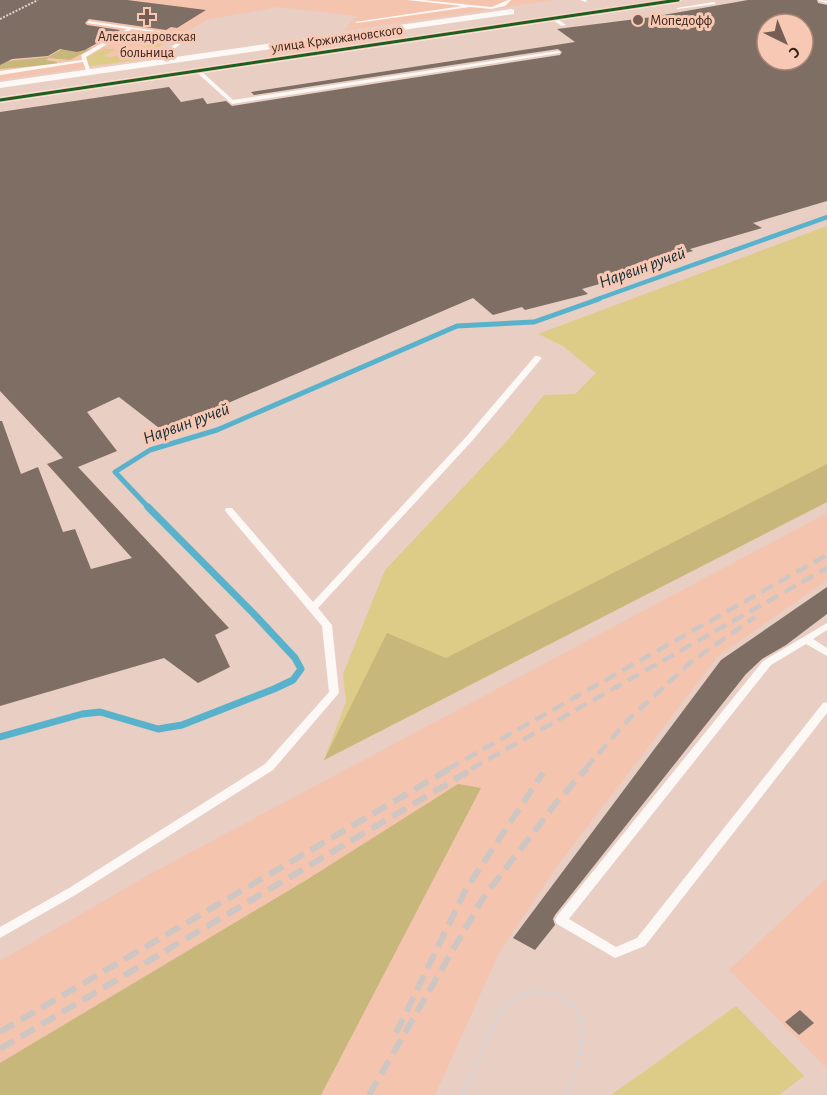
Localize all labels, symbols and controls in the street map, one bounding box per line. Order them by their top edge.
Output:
marker: Александровская больница [138,8,156,26]
north arrow [755,12,815,72]
marker: Мопедофф [631,13,645,27]
place label: Мопедофф [650,14,712,28]
street label: улица Кржижановского [270,23,404,55]
place label: Александровская больница [98,30,196,60]
text: С [786,43,803,61]
water label: Нарвин ручей [597,244,688,292]
water label: Нарвин ручей [141,400,232,448]

